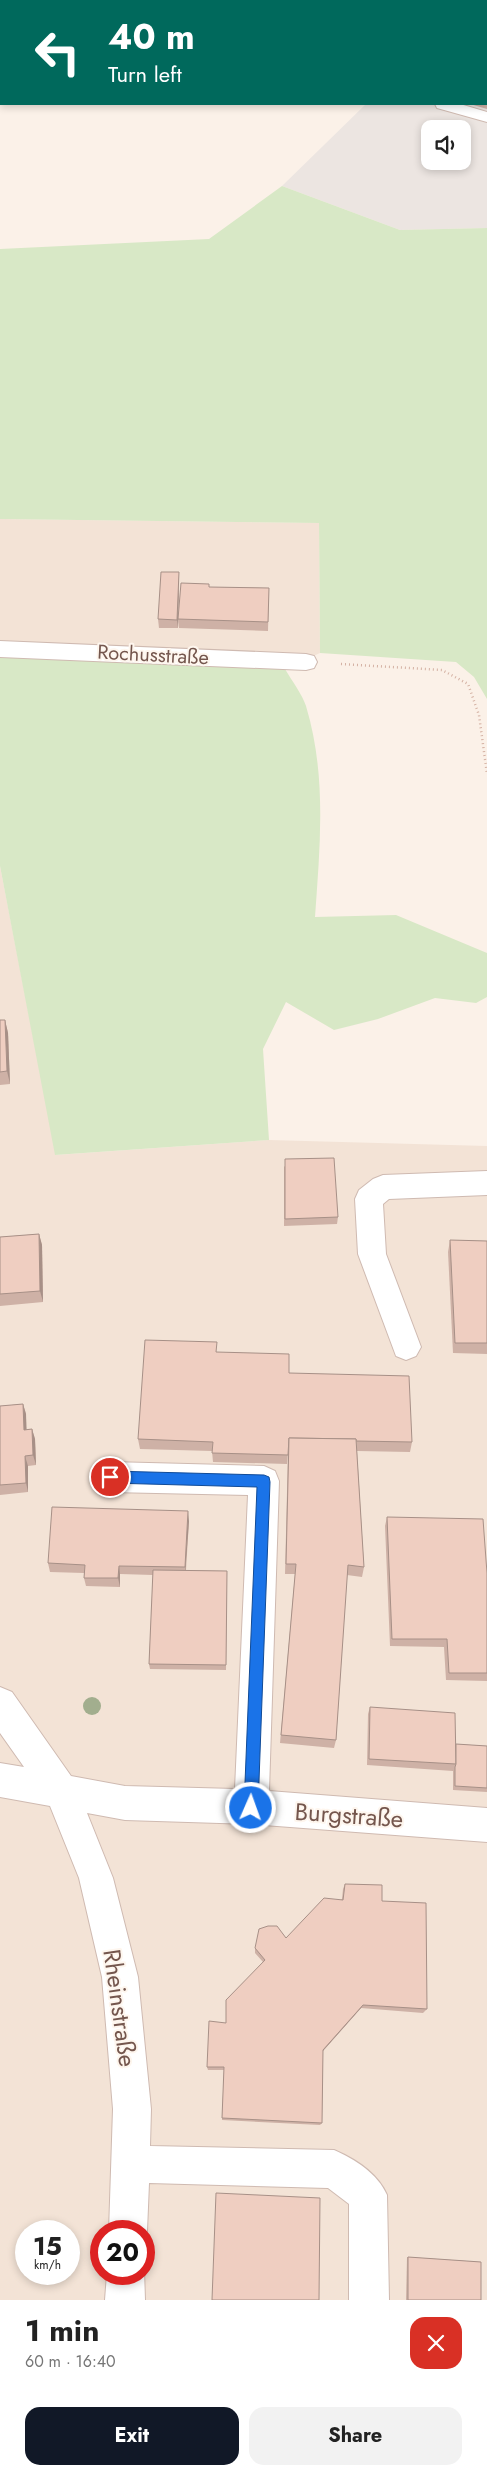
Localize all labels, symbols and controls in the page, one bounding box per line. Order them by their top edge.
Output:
text: 40 m [108,12,195,62]
icon: left [25,20,90,85]
text: Turn left [108,58,182,90]
map controls [421,120,471,170]
button: sound [421,120,471,170]
street label: Rochusstraße [96,638,210,672]
pin [89,1456,131,1498]
icon: arrive [96,1463,124,1491]
position arrow [224,1781,276,1833]
street label: Burgstraße [294,1794,404,1836]
street label: Rheinstraße [94,1947,146,2069]
speed limit sign: 20 [90,2220,155,2285]
text: 15 [33,2228,62,2264]
text: km/h [34,2256,61,2274]
text: 1 min [25,2309,99,2352]
button: close [410,2317,462,2369]
text: 60 m · 16:40 [25,2350,116,2373]
button: Exit [25,2407,239,2465]
button: Share [249,2407,462,2465]

